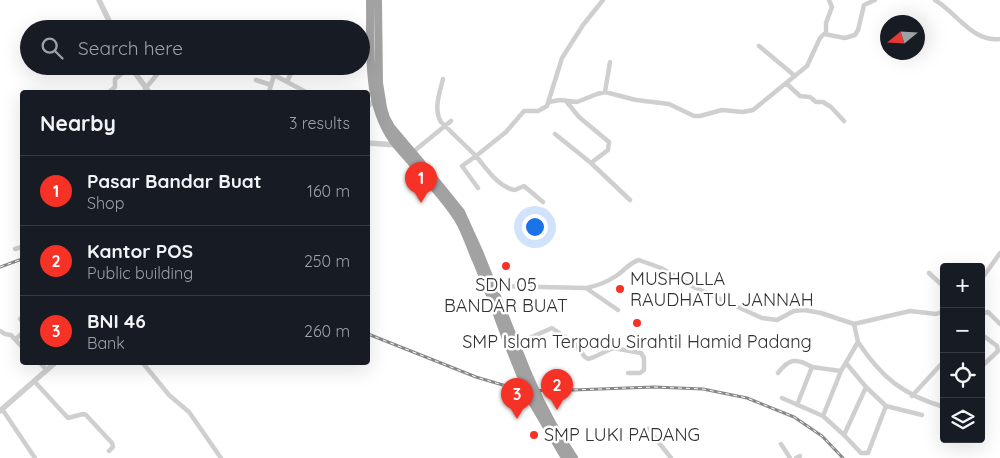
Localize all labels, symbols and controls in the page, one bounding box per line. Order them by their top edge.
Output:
north arrow [880,15,925,60]
search box [20,20,370,75]
icon: search [38,34,66,62]
text: Search here [78,36,183,60]
text: Nearby [40,110,116,136]
text: 3 results [289,113,350,133]
pin: 1 [405,162,437,203]
text: Pasar Bandar Buat [87,169,262,193]
text: 1 [53,181,59,201]
text: 160 m [307,181,350,201]
text: Shop [87,193,124,213]
your location [522,214,548,240]
text: Kantor POS [87,239,193,263]
text: 2 [51,251,61,271]
text: 250 m [304,251,350,271]
marker: SDN 05 BANDAR BUAT [500,260,512,272]
text: Public building [87,263,193,283]
map controls [940,263,985,443]
button: + [940,263,985,308]
place label: MUSHOLLA RAUDHATUL JANNAH [630,267,814,311]
place label: SDN 05 BANDAR BUAT [444,273,568,317]
marker: MUSHOLLA RAUDHATUL JANNAH [614,283,626,295]
button: − [940,308,985,353]
text: BNI 46 [87,309,146,333]
marker: SMP Islam Terpadu Sirahtil Hamid Padang [631,317,643,329]
text: 3 [52,321,60,341]
text: 260 m [304,321,350,341]
place label: SMP Islam Terpadu Sirahtil Hamid Padang [462,330,812,353]
text: Bank [87,333,125,353]
button: locate [940,353,985,398]
pin: 2 [541,369,573,410]
pin: 3 [501,378,533,419]
button: layers [940,398,985,443]
place label: SMP LUKI PADANG [544,423,700,446]
marker: SMP LUKI PADANG [528,429,540,441]

